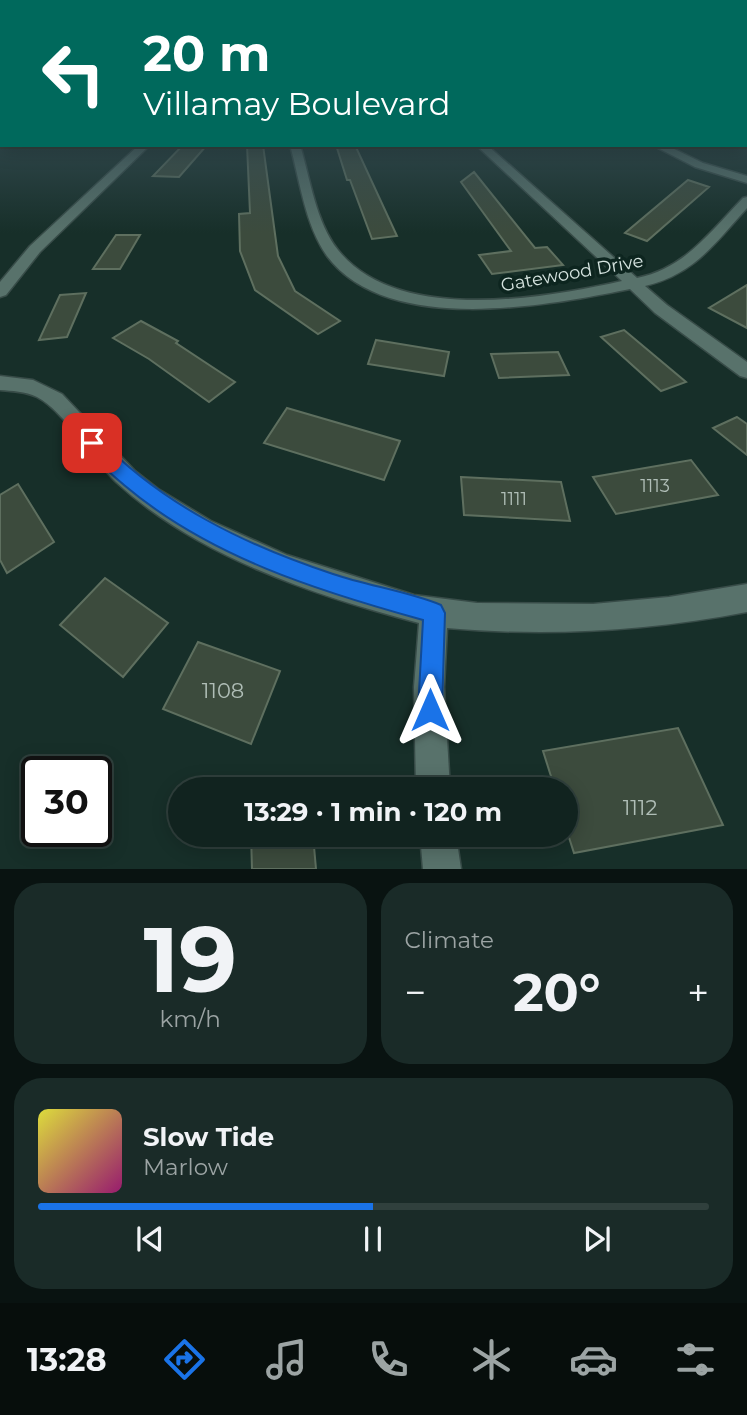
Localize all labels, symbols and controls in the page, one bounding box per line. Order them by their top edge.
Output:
text: 20 m [143,24,270,83]
icon: left [28,28,119,119]
text: Villamay Boulevard [143,84,450,123]
street label: Gatewood Drive [499,250,645,296]
pin [62,413,122,473]
icon: arrive [73,424,111,462]
house number: 1113 [640,475,670,497]
house number: 1111 [501,488,527,510]
position arrow [393,673,467,747]
house number: 1108 [202,678,244,703]
speed limit sign: 30 [21,756,112,847]
house number: 1112 [623,795,657,820]
text: 13:29 · 1 min · 120 m [244,796,502,828]
text: 19 [143,904,237,1015]
text: Climate [405,926,494,954]
text: 20° [513,961,601,1024]
text: − [405,969,426,1016]
text: + [687,969,709,1016]
text: km/h [160,1005,221,1033]
text: Slow Tide [143,1121,274,1153]
text: Marlow [143,1153,228,1181]
icon: previous [131,1220,169,1258]
icon: pause [354,1220,392,1258]
icon: next [578,1220,616,1258]
icon: directions [160,1335,209,1384]
icon: music [262,1335,311,1384]
icon: phone [364,1335,413,1384]
icon: climate [467,1335,516,1384]
icon: car [569,1335,618,1384]
icon: filters [671,1335,720,1384]
text: 13:28 [27,1340,107,1379]

